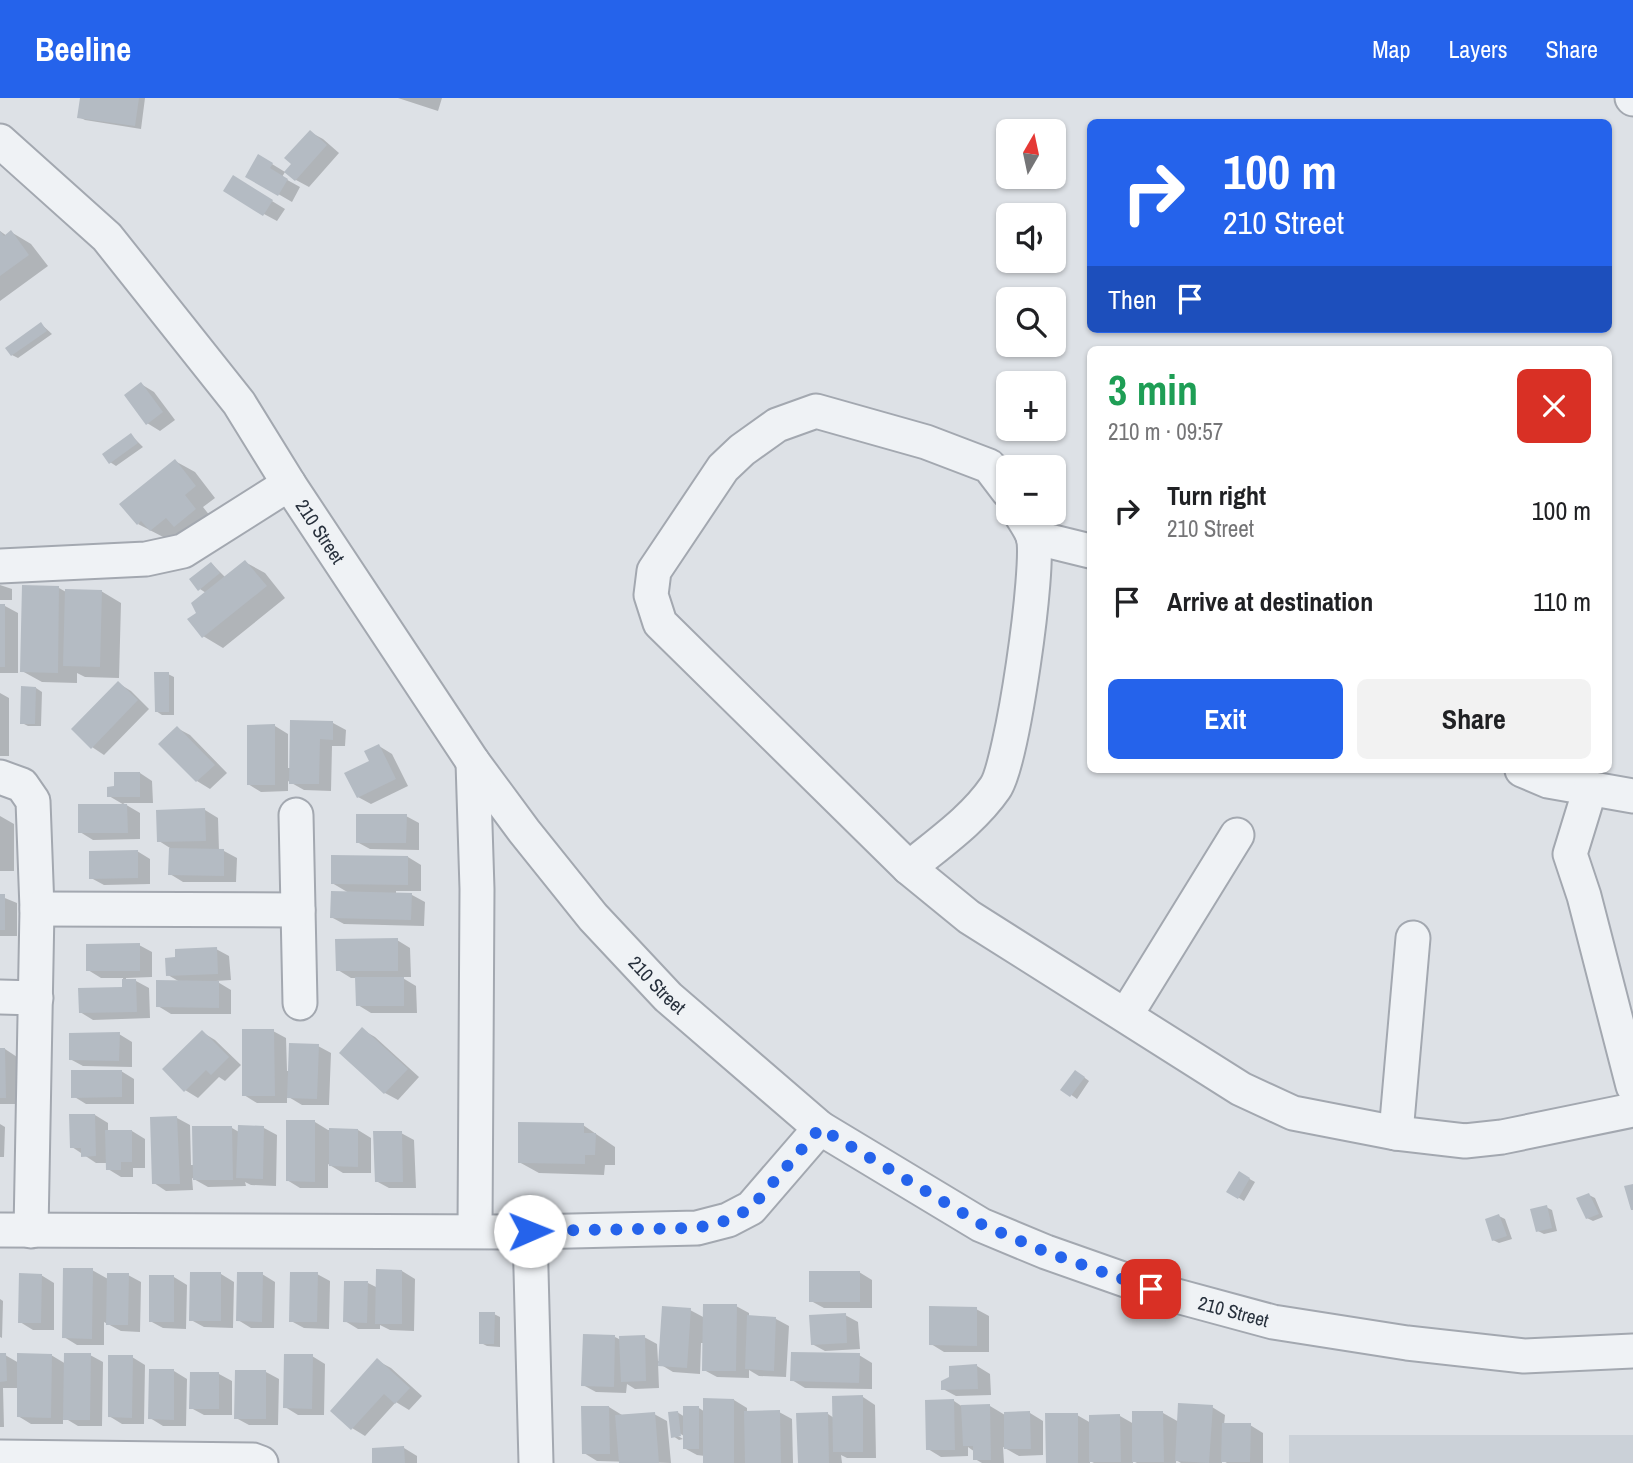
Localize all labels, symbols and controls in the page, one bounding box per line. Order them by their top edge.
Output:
text: Beeline [35,27,131,71]
text: Map [1372,33,1410,65]
text: Layers [1448,33,1507,65]
text: Share [1545,33,1598,65]
north arrow [996,119,1066,189]
map controls [996,119,1066,525]
text: 100 m [1223,138,1337,204]
icon: right [1108,147,1199,238]
text: 210 Street [1223,201,1344,244]
button: sound [996,203,1066,273]
icon: arrive [1171,280,1209,318]
text: Then [1108,282,1157,317]
button: search [996,287,1066,357]
text: 3 min [1108,362,1198,418]
button: close [1517,369,1591,443]
button: + [996,371,1066,441]
text: 210 m · 09:57 [1108,416,1223,447]
button: − [996,455,1066,525]
text: Turn right [1167,478,1266,513]
icon: right [1108,492,1146,530]
text: 100 m [1532,493,1591,528]
street label: 210 Street [290,494,352,569]
text: 210 Street [1167,513,1254,544]
icon: arrive [1108,583,1146,621]
text: Arrive at destination [1167,584,1373,619]
text: 110 m [1533,584,1591,619]
button: Exit [1108,679,1343,759]
button: Share [1357,679,1591,759]
street label: 210 Street [623,950,692,1020]
position arrow [493,1194,567,1268]
pin [1121,1259,1181,1319]
icon: arrive [1132,1270,1170,1308]
street label: 210 Street [1195,1289,1272,1333]

